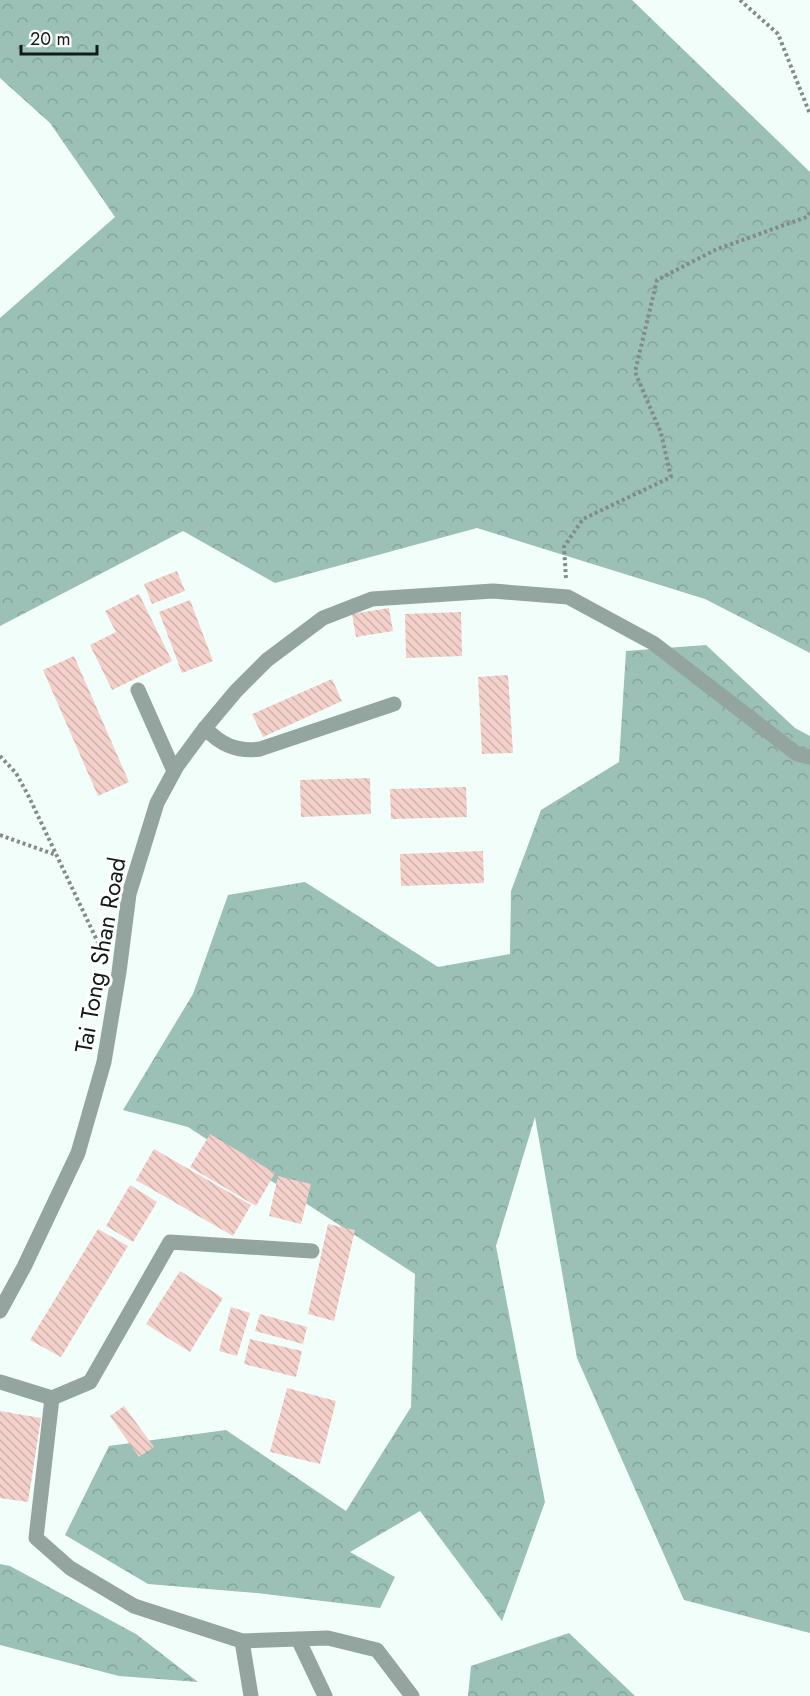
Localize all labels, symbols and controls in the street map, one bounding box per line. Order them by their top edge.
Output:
scale bar [21,18,98,56]
text: 20 m [30,26,70,52]
street label: Tai Tong Shan Road [66,854,134,1056]

